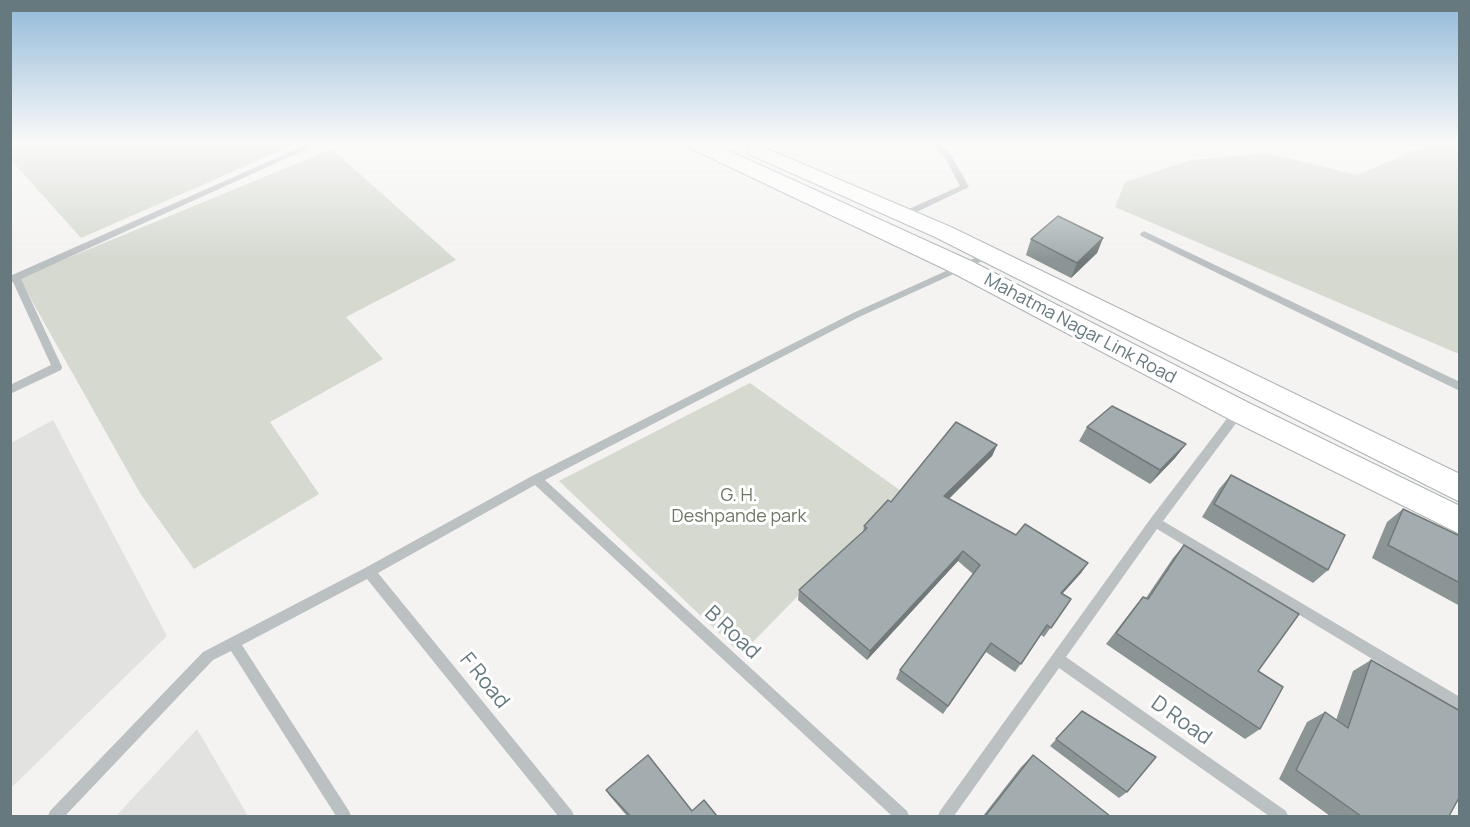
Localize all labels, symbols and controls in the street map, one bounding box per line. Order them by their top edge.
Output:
street label: Mahatma Nagar Link Road [980,269,1180,389]
park label: G. H. Deshpande park [672,485,806,528]
street label: B Road [699,601,765,665]
street label: F Road [454,648,514,714]
street label: D Road [1146,691,1216,751]

